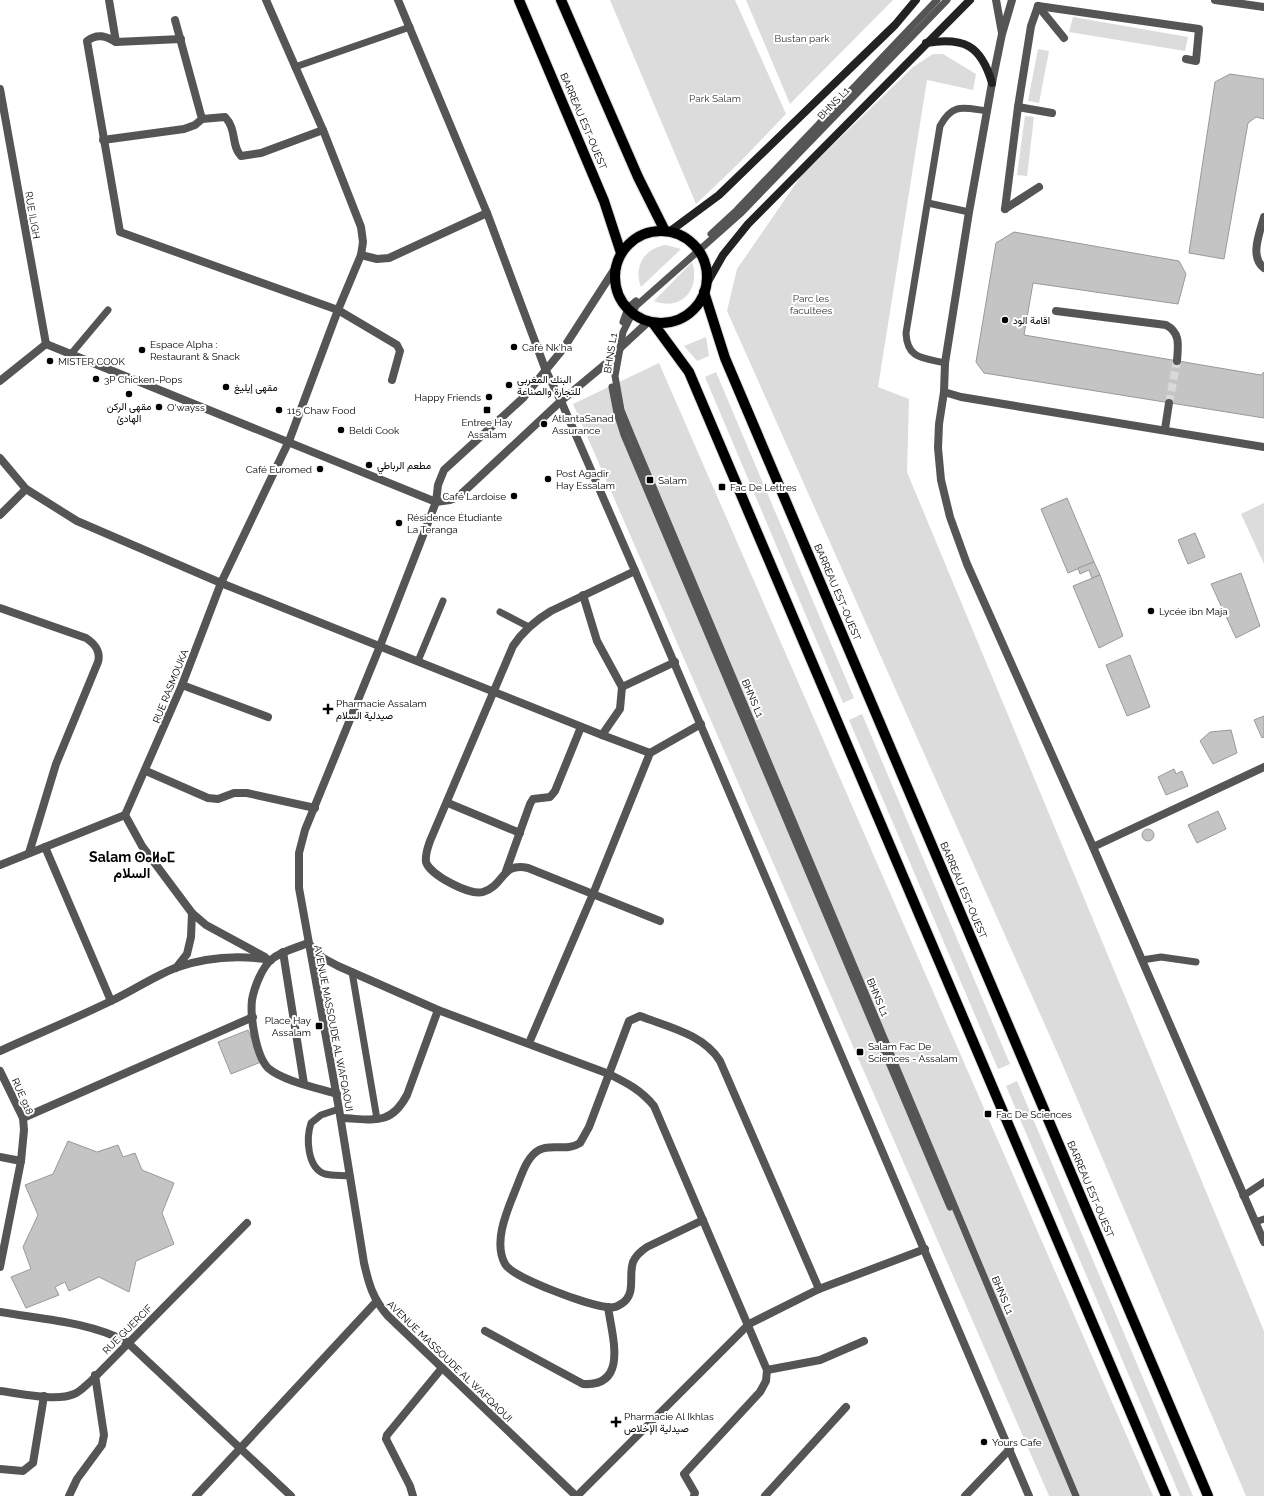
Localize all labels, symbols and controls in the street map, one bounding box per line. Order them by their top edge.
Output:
park label: Bustan park [774,33,830,44]
street label: BARREAU EST-OUEST [558,71,609,171]
street label: BHNS L1 [815,84,852,122]
park label: Park Salam [689,93,741,104]
street label: RUE ILIGH [23,190,42,240]
park label: Parc les facultees [790,293,833,316]
marker: اقامة الود [1000,315,1010,325]
place label: اقامة الود [1013,315,1050,327]
street label: BHNS L1 [602,332,619,374]
place label: Espace Alpha : Restaurant & Snack [150,339,240,362]
marker: Café Nk'ha [509,342,519,352]
place label: Café Nk'ha [522,342,572,353]
marker: Espace Alpha : Restaurant & Snack [137,345,147,355]
marker: MISTER COOK [45,356,55,366]
place label: MISTER COOK [58,356,125,367]
marker: 3P Chicken-Pops [91,374,101,384]
place label: 3P Chicken-Pops [104,374,182,385]
place label: البنك المغربي للتجارة والصناعة [517,374,581,398]
marker: البنك المغربي للتجارة والصناعة [504,380,514,390]
marker: مقهى إيليغ [221,382,231,392]
place label: مقهى إيليغ [234,382,278,394]
marker: مقهى الركن الهادئ [124,389,134,399]
place label: Happy Friends [414,392,481,403]
marker: Happy Friends [484,392,494,402]
place label: مقهى الركن الهادئ [107,401,151,425]
marker: O'wayss [154,402,164,412]
place label: O'wayss [167,402,205,413]
marker: 115 Chaw Food [274,405,284,415]
place label: 115 Chaw Food [287,405,356,416]
marker: Entree Hay Assalam [482,405,492,415]
place label: AtlantaSanad Assurance [552,413,614,436]
place label: Entree Hay Assalam [462,417,513,440]
marker: AtlantaSanad Assurance [539,419,549,429]
marker: Beldi Cook [336,425,346,435]
place label: Beldi Cook [349,425,400,436]
marker: مطعم الرباطي [364,460,374,470]
place label: مطعم الرباطي [377,460,431,474]
place label: Café Euromed [246,464,312,475]
marker: Café Euromed [315,464,325,474]
place label: Post Agadir Hay Essalam [556,468,615,491]
marker: Post Agadir Hay Essalam [543,474,553,484]
marker: Salam [645,475,655,485]
place label: Salam [658,475,687,486]
marker: Fac De Lettres [717,482,727,492]
place label: Fac De Lettres [730,482,797,493]
place label: Café Lardoise [442,491,506,502]
marker: Café Lardoise [509,491,519,501]
place label: Résidence Étudiante La Teranga [407,512,502,535]
marker: Résidence Étudiante La Teranga [394,518,404,528]
street label: BARREAU EST-OUEST [812,542,863,642]
marker: Lycée ibn Maja [1146,606,1156,616]
place label: Lycée ibn Maja [1159,606,1228,617]
street label: RUE RASMOUKA [151,647,190,725]
street label: BHNS L1 [740,677,766,720]
place label: Pharmacie Assalam صيدلية السلام [336,698,427,722]
marker: Pharmacie Assalam صيدلية السلام [323,704,333,714]
street label: BARREAU EST-OUEST [938,840,989,940]
district label: Salam ⵙⴰⵍⴰⵎ السلام [89,849,175,882]
street label: AVENUE MASSOUDE AL WAFQAOUI [312,944,355,1112]
street label: BHNS L1 [865,976,891,1019]
place label: Place Hay Assalam [265,1015,312,1038]
marker: Place Hay Assalam [314,1021,324,1031]
place label: Salam Fac De Sciences - Assalam [868,1041,958,1064]
marker: Salam Fac De Sciences - Assalam [855,1047,865,1057]
street label: RUE 918 [10,1076,35,1116]
marker: Fac De Sciences [983,1109,993,1119]
place label: Fac De Sciences [996,1109,1072,1120]
street label: BARREAU EST-OUEST [1065,1139,1116,1239]
street label: BHNS L1 [990,1274,1016,1317]
street label: AVENUE MASSOUDE AL WAFQAOUI [385,1299,514,1424]
street label: RUE GUERCIF [100,1302,154,1356]
place label: Pharmacie Al Ikhlas صيدلية الإخلاص [624,1411,714,1435]
marker: Pharmacie Al Ikhlas صيدلية الإخلاص [611,1417,621,1427]
marker: Yours Cafe [979,1437,989,1447]
place label: Yours Cafe [992,1437,1042,1448]

